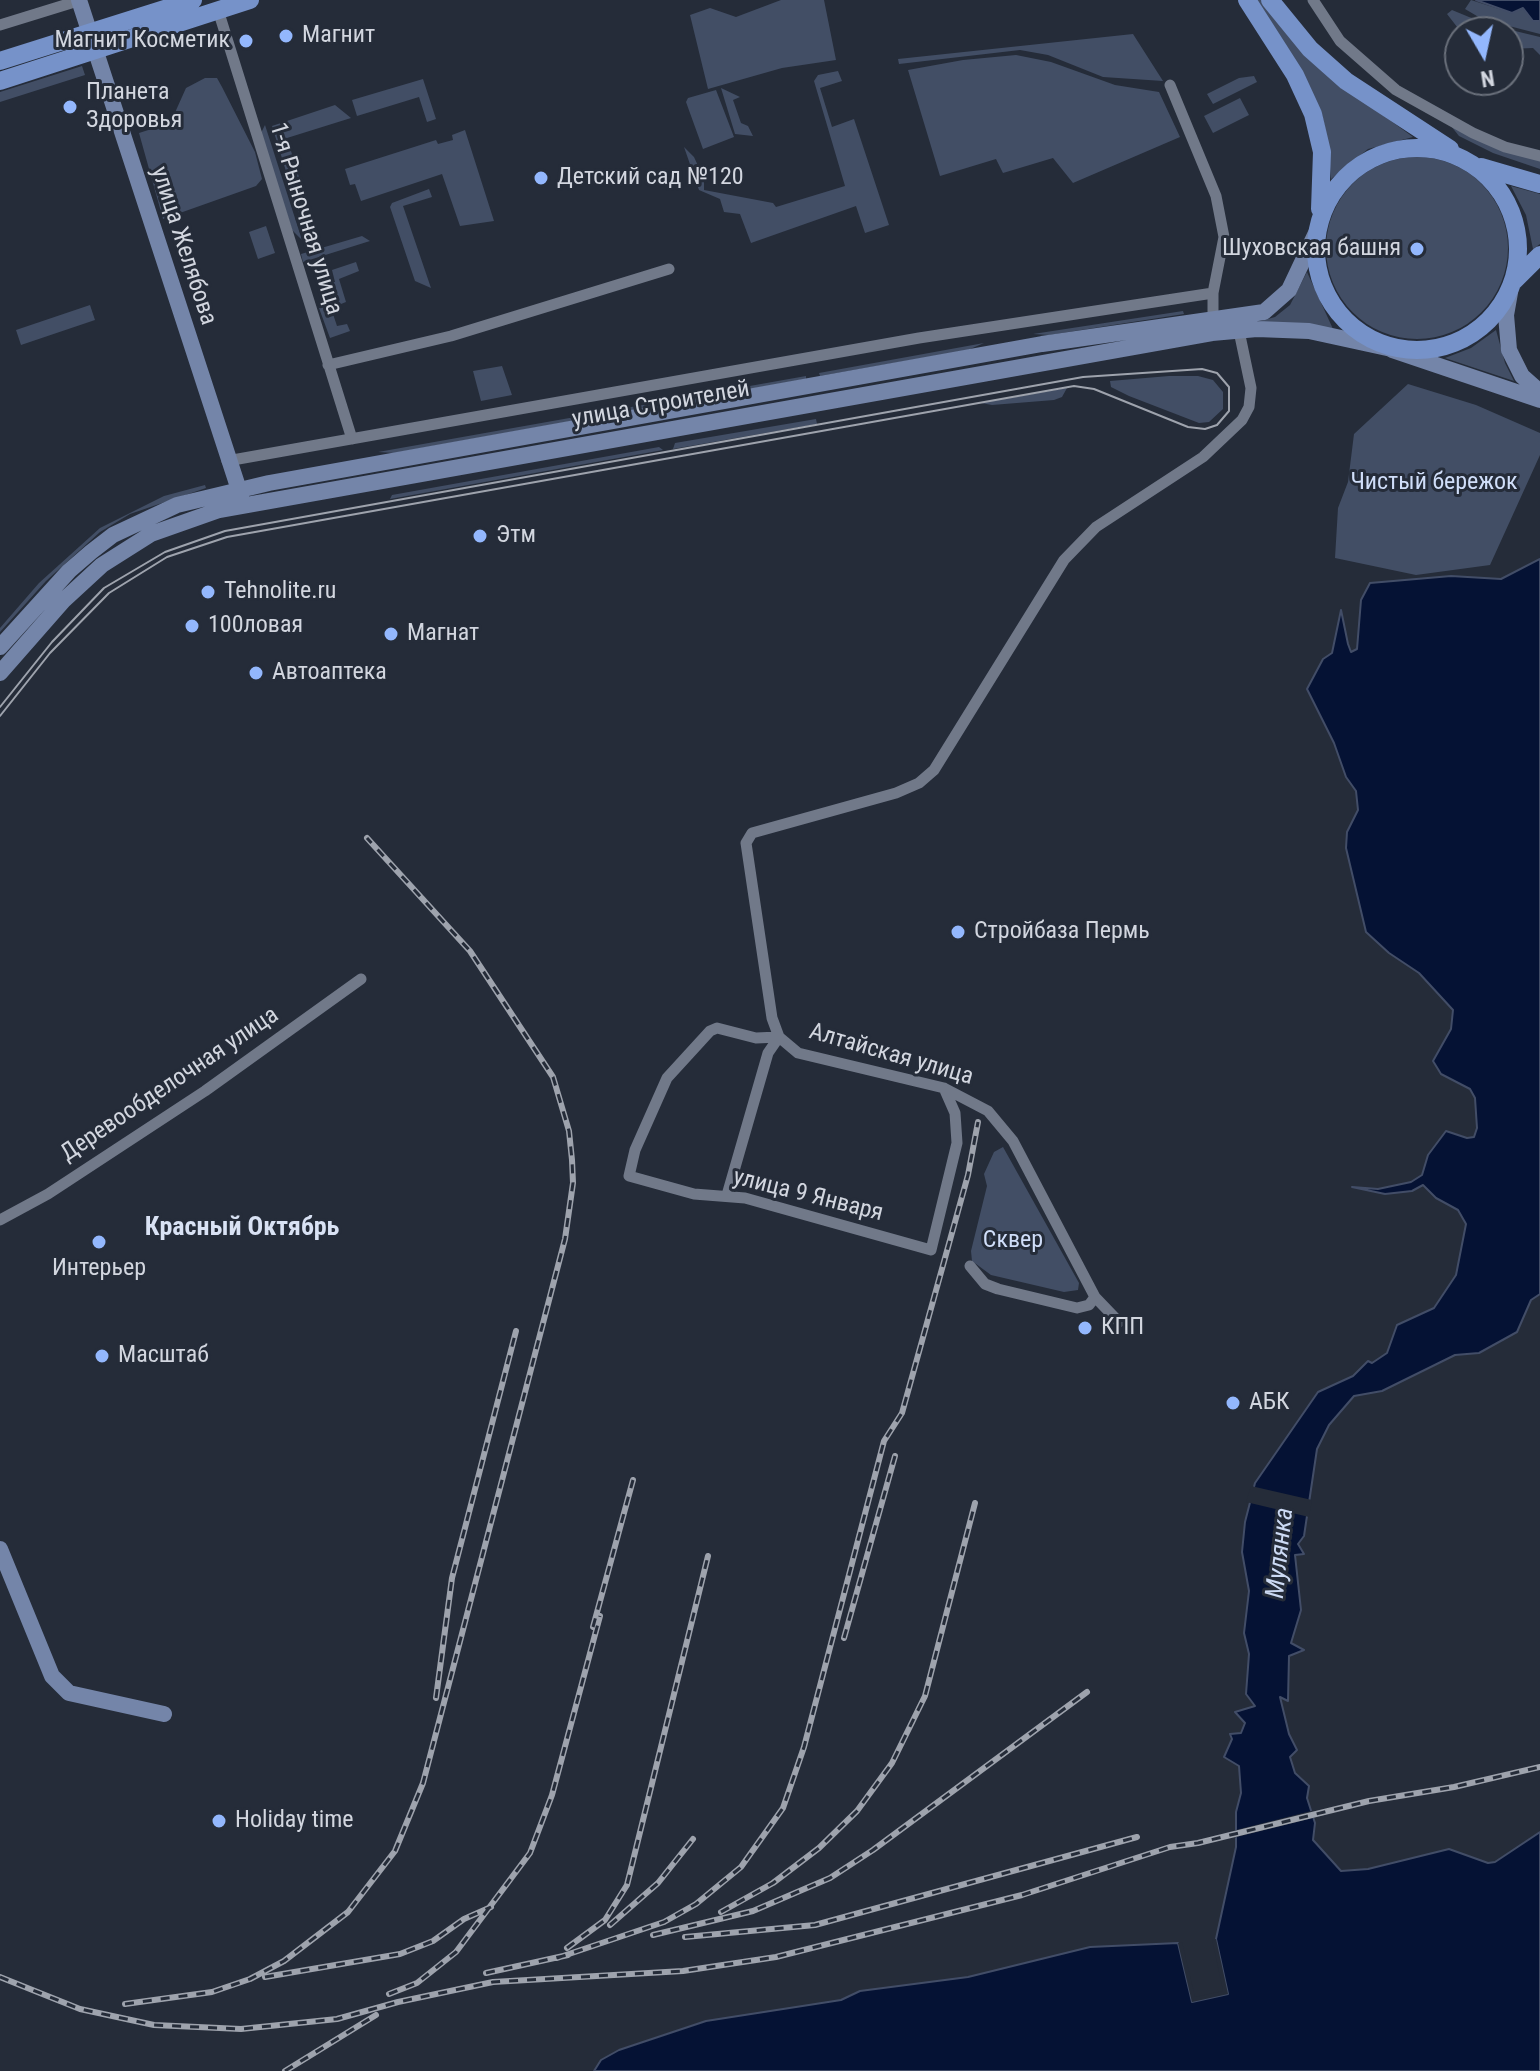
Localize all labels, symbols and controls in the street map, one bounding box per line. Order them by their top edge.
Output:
north arrow [1444,16,1524,96]
place label: Магнит [302,22,375,50]
place label: Магнит Косметик [54,27,230,55]
marker: Магнит [277,27,295,45]
marker: Магнит Косметик [237,32,255,50]
text: N [1479,65,1496,92]
place label: Планета Здоровья [86,79,182,135]
marker: Планета Здоровья [61,98,79,116]
street label: 1-я Рыночная улица [262,120,348,318]
street label: улица Желябова [144,163,222,329]
place label: Детский сад №120 [557,164,744,192]
marker: Детский сад №120 [532,169,550,187]
place label: Шуховская башня [1222,235,1401,263]
marker: Шуховская башня [1408,240,1426,258]
street label: улица Строителей [570,375,752,435]
park label: Чистый бережок [1350,469,1518,497]
place label: Этм [496,522,536,550]
marker: Этм [471,527,489,545]
place label: Tehnolite.ru [224,578,336,606]
marker: Tehnolite.ru [199,583,217,601]
place label: 100ловая [208,612,303,640]
marker: 100ловая [183,617,201,635]
place label: Магнат [407,620,479,648]
marker: Магнат [382,625,400,643]
place label: Автоаптека [272,659,387,687]
marker: Автоаптека [247,664,265,682]
place label: Стройбаза Пермь [974,918,1150,946]
marker: Стройбаза Пермь [949,923,967,941]
street label: Деревообделочная улица [56,1001,284,1169]
street label: Алтайская улица [806,1018,976,1092]
street label: улица 9 Января [730,1163,886,1229]
district label: Красный Октябрь [145,1212,339,1244]
park label: Сквер [983,1227,1043,1255]
marker: Интерьер [90,1233,108,1251]
place label: Интерьер [52,1255,146,1283]
place label: КПП [1101,1314,1144,1342]
marker: КПП [1076,1319,1094,1337]
place label: Масштаб [118,1342,209,1370]
marker: Масштаб [93,1347,111,1365]
place label: АБК [1249,1389,1289,1417]
marker: АБК [1224,1394,1242,1412]
water label: Мулянка [1261,1506,1301,1600]
place label: Holiday time [235,1807,354,1835]
marker: Holiday time [210,1812,228,1830]

